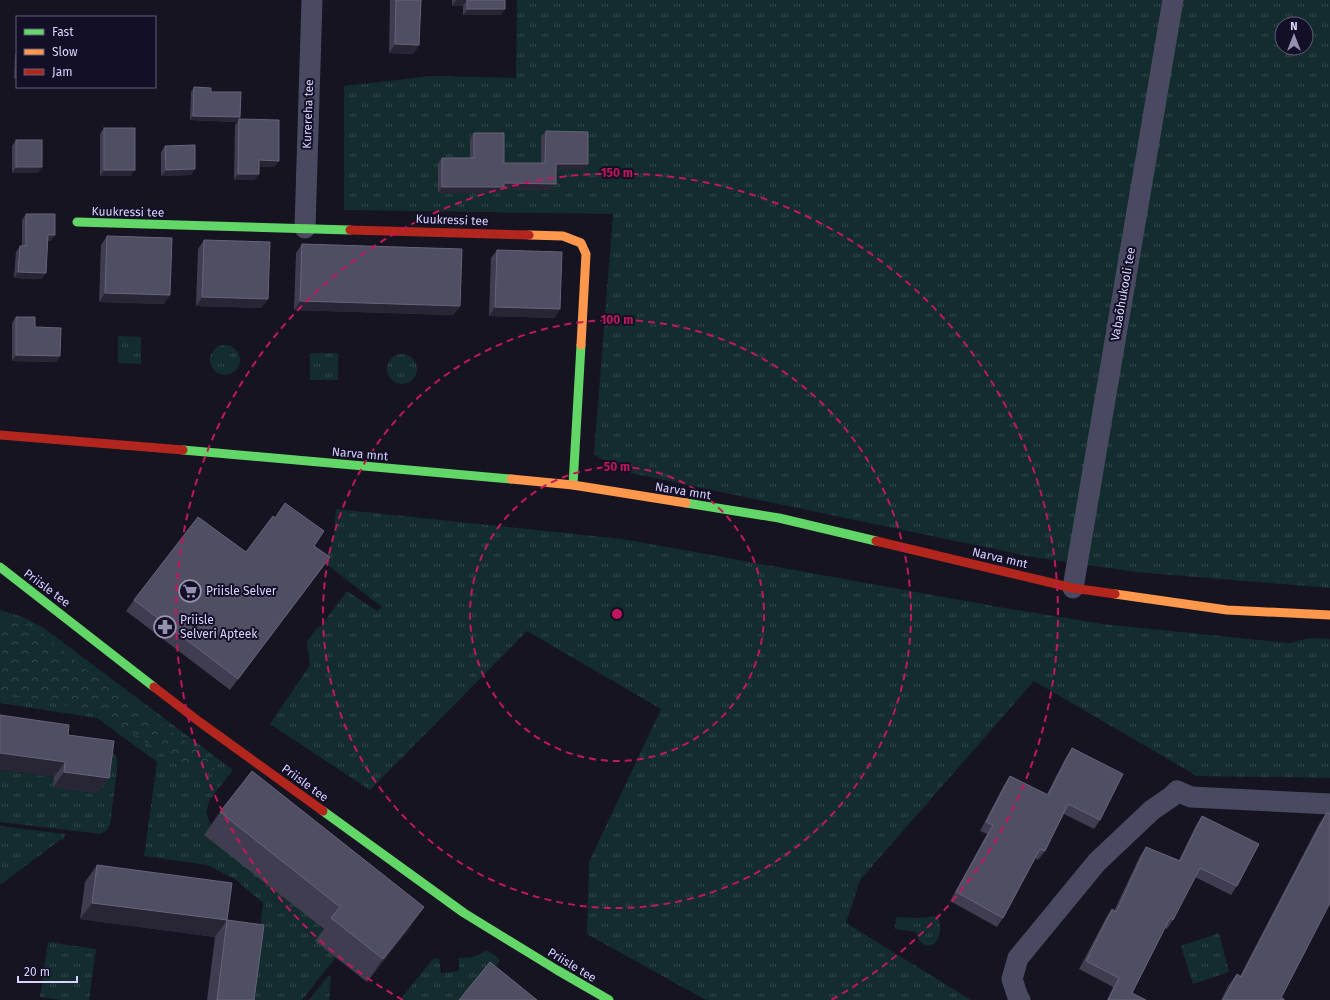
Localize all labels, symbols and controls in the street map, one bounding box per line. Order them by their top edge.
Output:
legend [16,16,156,88]
north arrow [1274,16,1314,56]
text: N [1290,20,1298,33]
text: Fast [52,25,74,39]
text: Slow [52,45,78,59]
text: Jam [52,65,72,79]
street label: Kurereha tee [300,79,316,149]
text: 150 m [601,166,633,180]
street label: Kuukressi tee [91,204,165,220]
street label: Kuukressi tee [415,212,489,228]
street label: Vabaõhukooli tee [1108,246,1138,342]
text: 100 m [601,313,633,327]
street label: Narva mnt [331,445,389,463]
text: 50 m [604,460,630,474]
street label: Narva mnt [654,480,713,502]
street label: Narva mnt [971,545,1030,571]
street label: Priisle tee [21,566,73,610]
supermarket icon: Priisle Selver [177,578,203,604]
place label: Priisle Selver [206,584,277,598]
centre of rings [610,607,624,621]
place label: Priisle Selveri Apteek [180,613,258,641]
pharmacy icon: Priisle Selveri Apteek [152,614,178,640]
street label: Priisle tee [279,761,331,805]
street label: Priisle tee [545,945,599,985]
scale bar [18,958,77,984]
text: 20 m [24,965,50,979]

